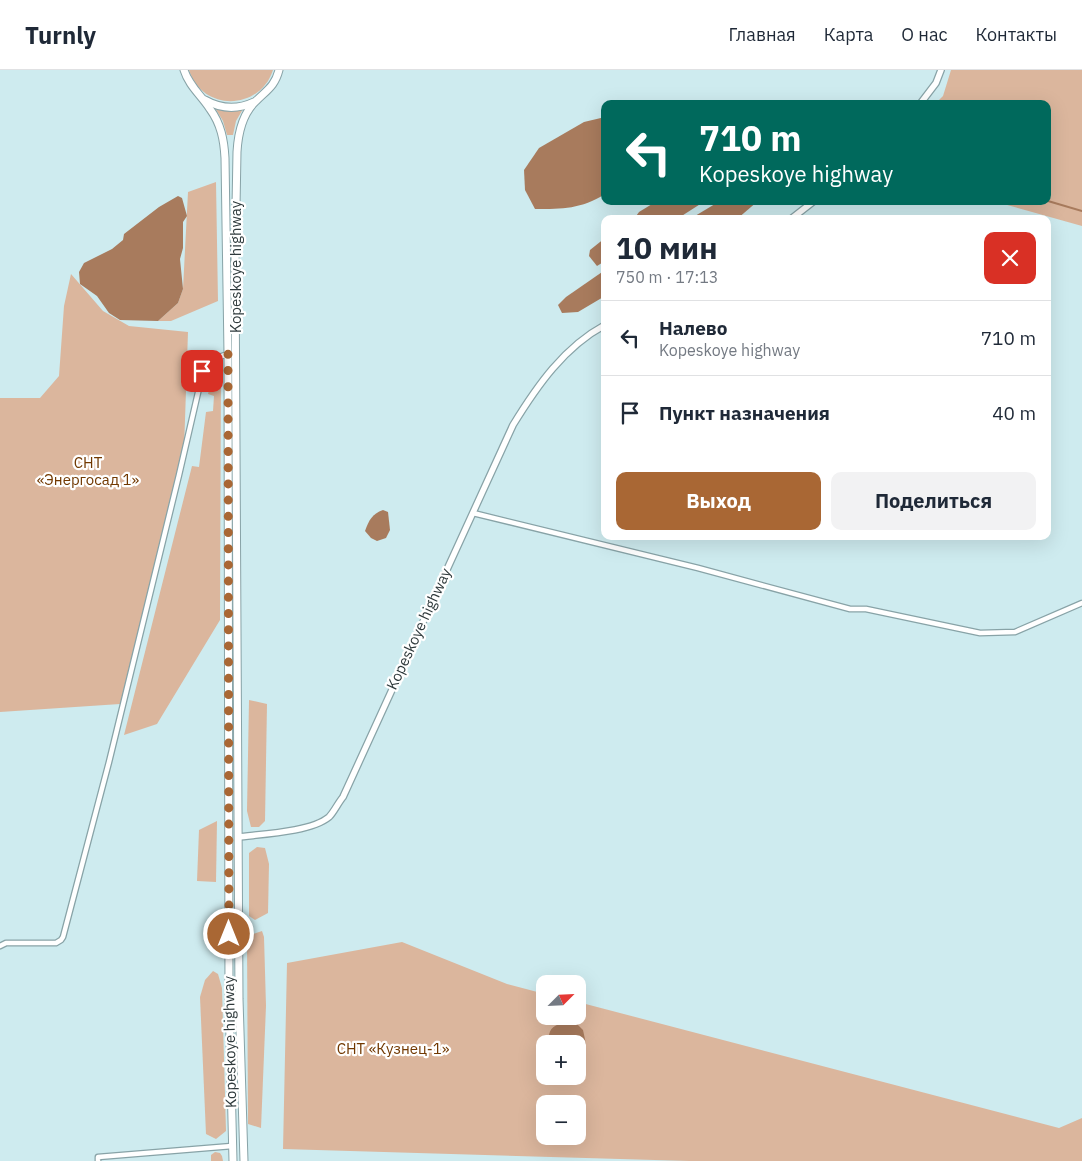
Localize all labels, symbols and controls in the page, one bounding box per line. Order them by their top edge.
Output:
text: Turnly [25,19,96,51]
text: Главная [728,23,796,46]
text: Карта [824,23,873,46]
text: О нас [901,23,948,46]
text: Контакты [976,23,1057,46]
text: 710 m [699,115,802,161]
icon: left [616,120,681,185]
text: Kopeskoye highway [699,159,893,188]
street label: Kopeskoye highway [226,200,245,333]
text: 10 мин [616,228,718,267]
button: close [984,232,1036,284]
text: 750 m · 17:13 [616,267,718,287]
text: Налево [659,316,728,340]
icon: left [616,324,644,352]
text: 710 m [981,326,1036,350]
text: Kopeskoye highway [659,340,800,360]
pin [181,350,223,392]
icon: arrive [188,357,216,385]
icon: arrive [616,399,644,427]
text: Пункт назначения [659,401,830,425]
text: 40 m [992,401,1036,425]
park label: СНТ «Энергосад 1» [37,453,140,489]
button: Выход [616,472,821,530]
button: Поделиться [831,472,1036,530]
street label: Kopeskoye highway [382,564,455,693]
position arrow [202,907,254,959]
street label: Kopeskoye highway [219,975,240,1108]
north arrow [536,975,586,1025]
map controls [536,975,586,1145]
button: + [536,1035,586,1085]
park label: СНТ «Кузнец-1» [337,1039,450,1058]
button: − [536,1095,586,1145]

